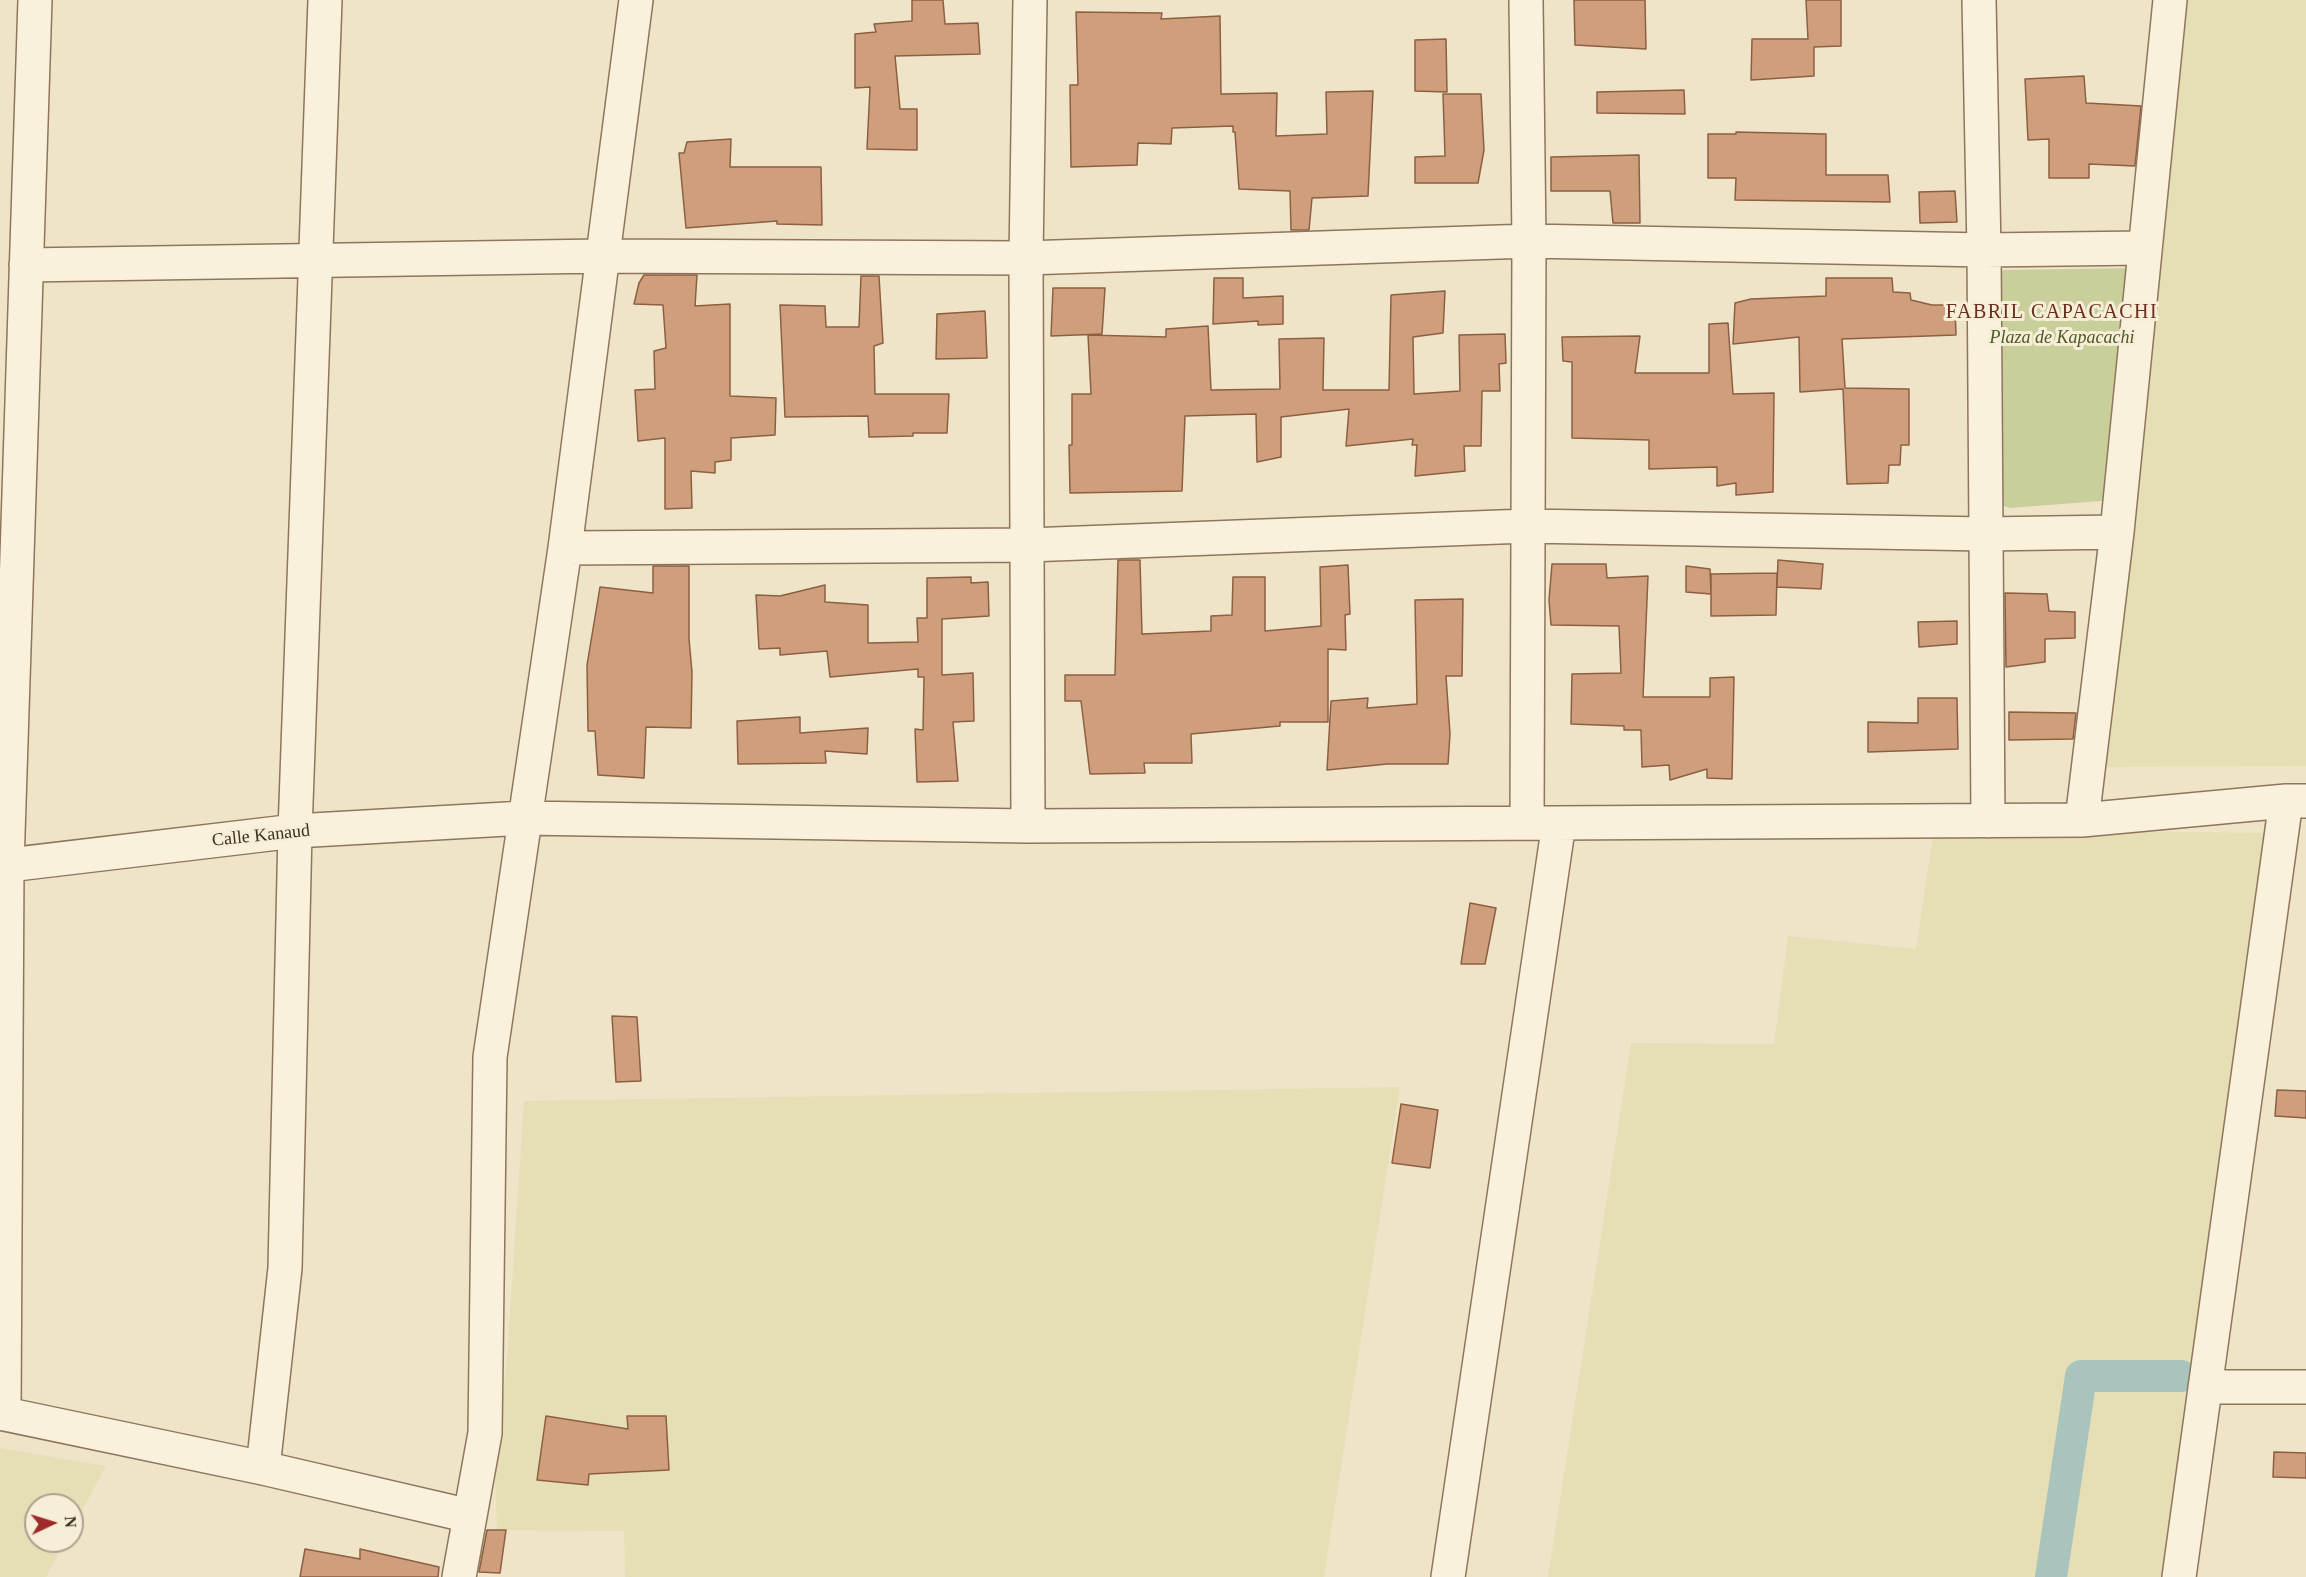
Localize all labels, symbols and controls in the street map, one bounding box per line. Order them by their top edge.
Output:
district label: FABRIL CAPACACHI [1946,301,2158,325]
park label: Plaza de Kapacachi [1990,327,2134,349]
street label: Calle Kanaud [211,820,311,852]
north arrow [24,1493,84,1553]
text: N [62,1515,79,1528]

